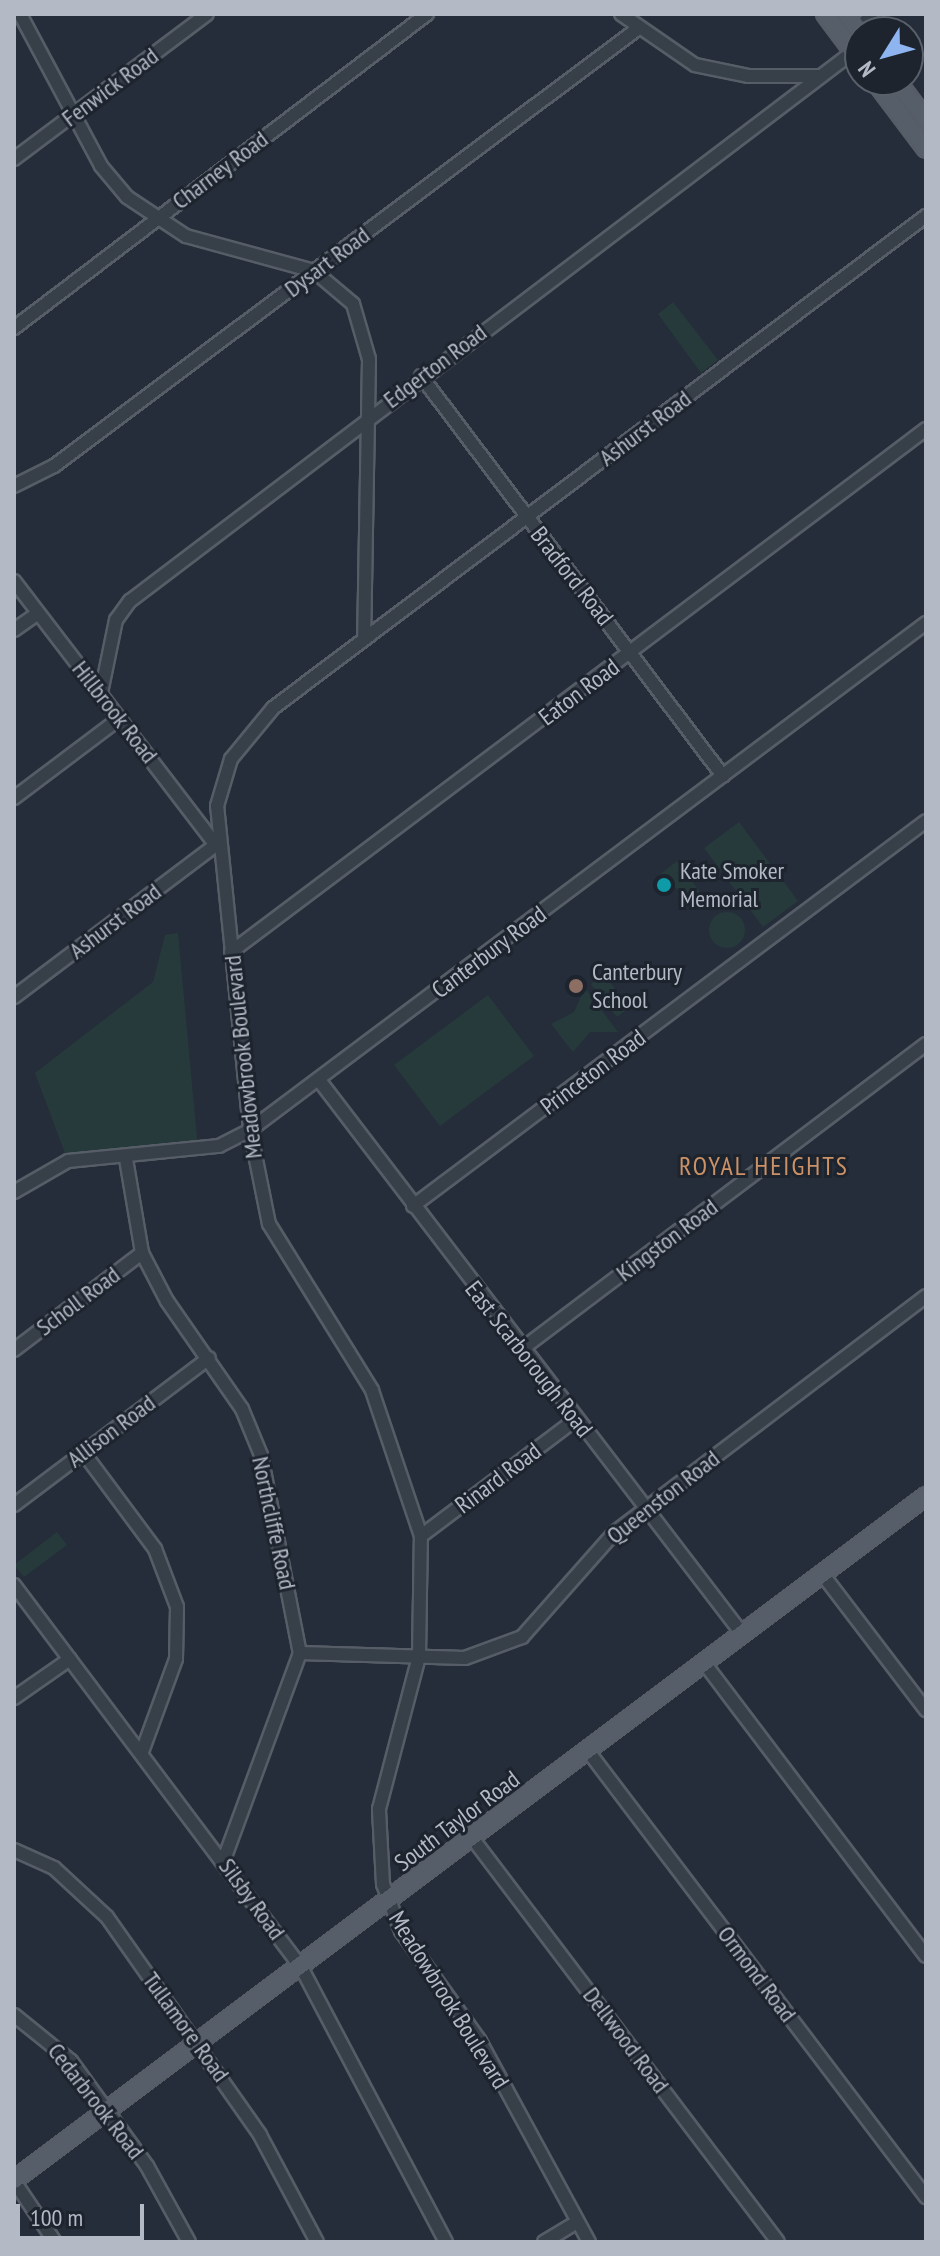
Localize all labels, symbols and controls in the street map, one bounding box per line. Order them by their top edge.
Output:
north arrow [844,16,924,96]
street label: Fenwick Road [56,41,164,133]
text: N [852,56,881,82]
street label: Charney Road [166,125,274,215]
street label: Dysart Road [279,221,375,303]
street label: Edgerton Road [378,318,492,414]
street label: Ashurst Road [593,384,697,472]
street label: Bradford Road [525,521,619,631]
street label: Eaton Road [533,652,625,732]
street label: Hillbrook Road [66,655,164,769]
place label: Kate Smoker Memorial [680,857,784,913]
marker: Kate Smoker Memorial [655,876,673,894]
street label: Ashurst Road [63,877,167,965]
street label: Canterbury Road [426,900,552,1004]
street label: Meadowbrook Boulevard [218,954,268,1160]
place label: Canterbury School [592,958,682,1014]
marker: Canterbury School [567,977,585,995]
street label: Princeton Road [535,1023,651,1121]
district label: ROYAL HEIGHTS [679,1150,849,1182]
street label: Kingston Road [611,1193,723,1287]
street label: Scholl Road [31,1260,125,1342]
street label: East Scarborough Road [459,1275,599,1443]
street label: Allison Road [61,1389,161,1473]
street label: Rinard Road [449,1436,547,1520]
street label: Queenston Road [601,1444,725,1550]
street label: Northcliffe Road [246,1454,302,1592]
street label: South Taylor Road [389,1765,525,1877]
street label: Silsby Road [213,1852,291,1946]
street label: Meadowbrook Boulevard [383,1906,515,2094]
street label: Ormond Road [712,1920,802,2028]
street label: Tullamore Road [137,1967,235,2087]
street label: Dellwood Road [577,1981,675,2099]
street label: Cedarbrook Road [42,2037,150,2165]
scale bar [20,2188,148,2238]
text: 100 m [30,2202,83,2233]

